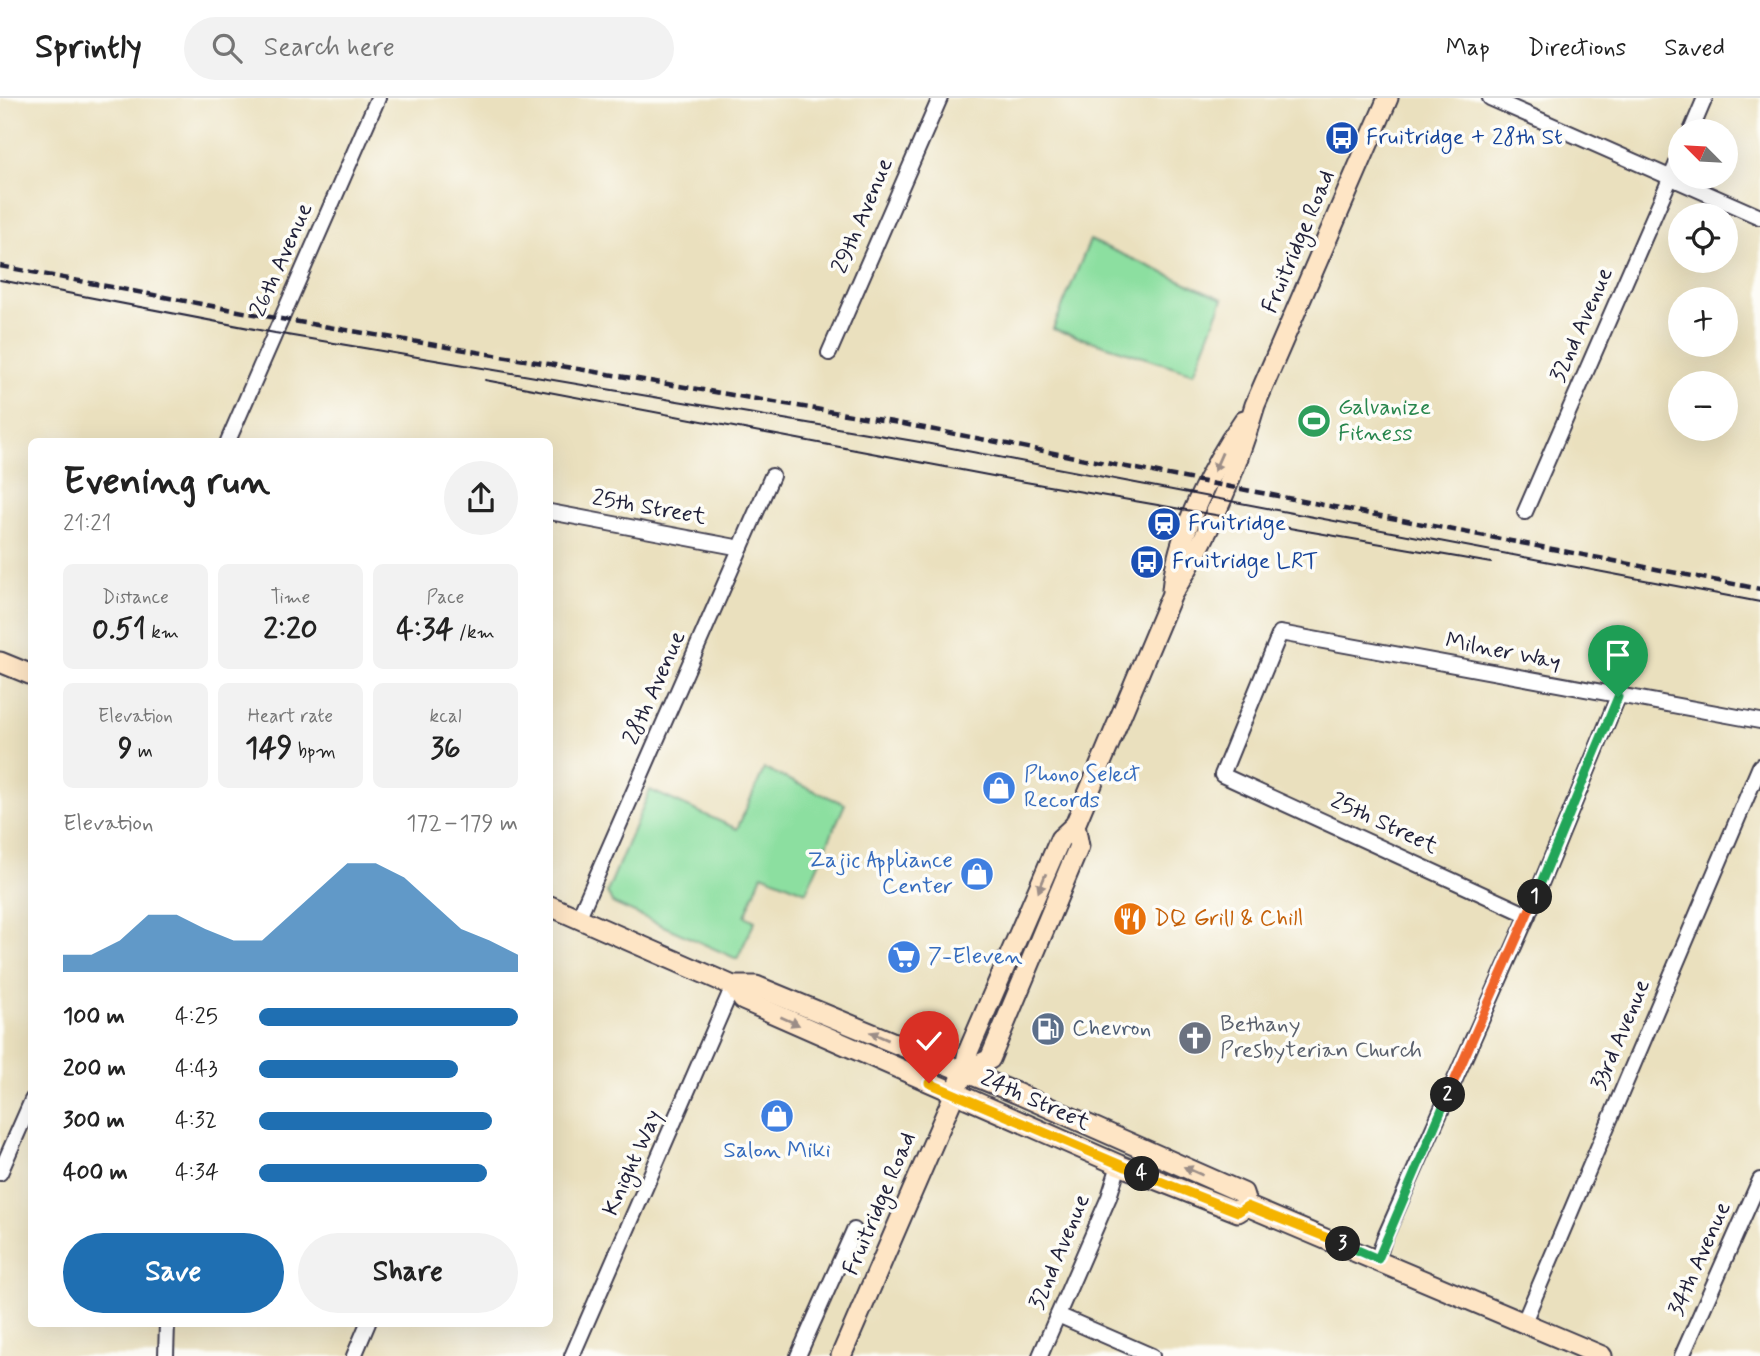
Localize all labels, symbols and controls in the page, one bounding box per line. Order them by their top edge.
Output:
search box [184,17,674,80]
text: Sprintly [35,26,142,70]
icon: search [208,29,246,67]
text: Search here [264,31,395,65]
text: Map [1446,33,1490,64]
text: Directions [1528,33,1626,64]
text: Saved [1664,33,1725,64]
bus stop icon: Fruitridge + 28th St [1323,119,1361,157]
north arrow [1668,119,1738,189]
map controls [1668,119,1738,441]
place label: Fruitridge + 28th St [1366,123,1563,155]
street label: 29th Avenue [825,154,901,278]
street label: Fruitridge Road [1255,166,1344,319]
street label: 26th Avenue [244,198,320,322]
button: locate [1668,203,1738,273]
street label: 32nd Avenue [1543,263,1621,387]
button: + [1668,287,1738,357]
button: − [1668,371,1738,441]
place label: Galvanize Fitness [1338,393,1431,449]
sports icon: Galvanize Fitness [1295,402,1333,440]
one-way arrow [1212,452,1224,472]
text: Evening run [63,458,270,507]
button: share [444,461,518,535]
street label: 25th Street [590,483,709,533]
station icon: Fruitridge [1145,505,1183,543]
text: 21:21 [63,509,111,539]
place label: Fruitridge [1188,509,1286,541]
bus stop icon: Fruitridge LRT [1128,543,1166,581]
place label: Fruitridge LRT [1172,547,1319,579]
text: Distance [102,585,169,610]
text: Time [271,585,310,610]
text: Pace [427,585,464,610]
text: 0.51 [92,610,146,649]
text: 2:20 [263,610,318,649]
text: 4:34 [396,610,454,649]
text: km [146,620,179,645]
text: /km [454,620,495,645]
pin [1588,625,1648,697]
street label: 28th Avenue [617,626,693,750]
street label: Milner Way [1443,626,1563,678]
icon: arrive [1599,636,1637,674]
text: Elevation [98,704,173,729]
text: Heart rate [248,704,333,729]
text: kcal [430,704,461,729]
text: 9 [118,729,133,768]
text: 149 [245,729,293,768]
text: 36 [430,729,461,768]
text: m [133,739,153,764]
text: bpm [293,739,336,764]
place label: Phono Select Records [1024,760,1140,816]
shop icon: Phono Select Records [980,769,1018,807]
street label: 25th Street [1326,786,1443,862]
text: Elevation [63,809,154,839]
text: 172–179 m [406,809,518,839]
place label: Zajic Appliance Center [808,846,953,902]
shop icon: Zajic Appliance Center [958,855,996,893]
one-way arrow [1036,873,1047,894]
pin: 1 [1518,880,1552,914]
text: 1 [1530,884,1539,909]
restaurant icon: DQ Grill & Chill [1111,900,1149,938]
place label: DQ Grill & Chill [1154,904,1303,934]
supermarket icon: 7-Eleven [885,938,923,976]
place label: 7-Eleven [928,942,1023,972]
street label: 33rd Avenue [1584,975,1658,1095]
text: 100 m [63,1002,125,1032]
text: 4:25 [175,1002,218,1032]
fuel station icon: Chevron [1029,1010,1067,1048]
place label: Bethany Presbyterian Church [1220,1010,1422,1066]
pin [899,1011,959,1083]
place label: Chevron [1072,1014,1151,1044]
one-way arrow [780,1015,800,1027]
church icon: Bethany Presbyterian Church [1176,1019,1214,1057]
icon: check [910,1022,948,1060]
one-way arrow [868,1031,889,1042]
text: 200 m [63,1054,126,1084]
text: 4:43 [175,1054,218,1084]
street label: 24th Street [976,1064,1095,1139]
pin: 2 [1430,1077,1466,1112]
text: 2 [1443,1082,1452,1107]
shop icon: Salon Miki [758,1097,796,1135]
street label: Knight Way [596,1105,671,1221]
text: 300 m [63,1106,125,1136]
text: 4:32 [175,1106,217,1136]
street label: Fruitridge Road [836,1128,925,1281]
place label: Salon Miki [723,1136,831,1166]
pin: 4 [1124,1156,1160,1192]
text: 400 m [63,1158,128,1188]
text: 4:34 [175,1158,219,1188]
text: 4 [1136,1161,1147,1186]
one-way arrow [1182,1165,1203,1176]
street label: 32nd Avenue [1022,1190,1098,1314]
street label: 34th Avenue [1661,1197,1739,1321]
pin: 3 [1326,1226,1360,1262]
text: 3 [1338,1231,1347,1256]
button: Save [63,1233,284,1313]
button: Share [298,1233,518,1313]

